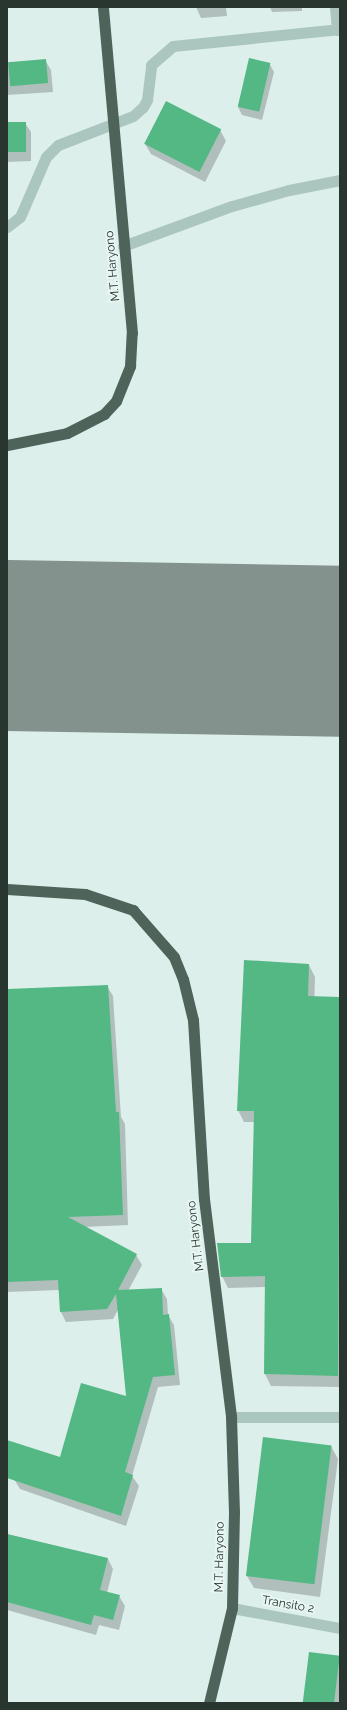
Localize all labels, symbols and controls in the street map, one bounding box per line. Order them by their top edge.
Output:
street label: M.T. Haryono [103,230,123,302]
street label: M.T. Haryono [185,1200,207,1272]
street label: M.T. Haryono [212,1521,228,1593]
street label: Transito 2 [261,1593,315,1617]

